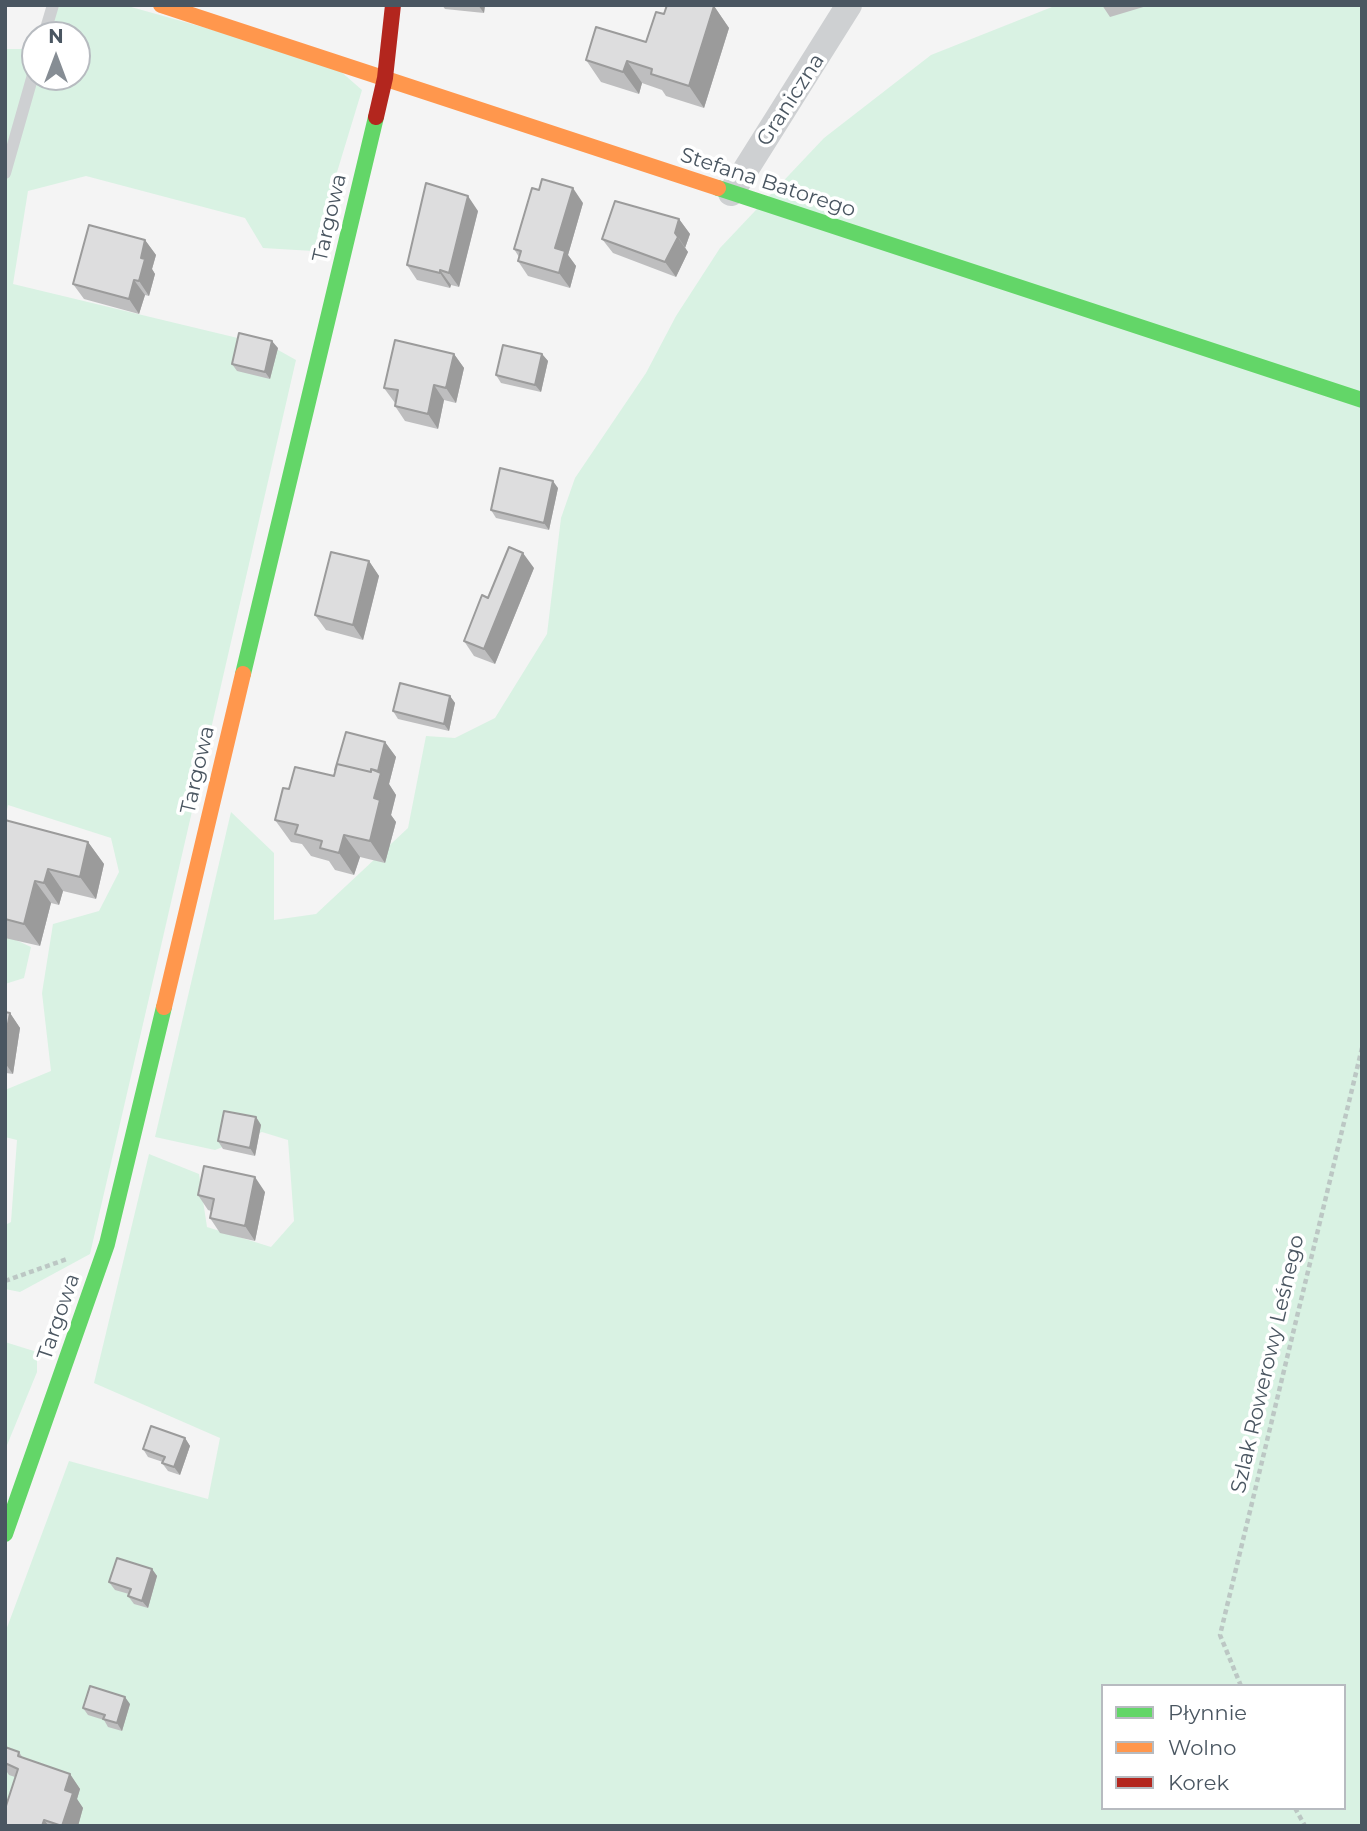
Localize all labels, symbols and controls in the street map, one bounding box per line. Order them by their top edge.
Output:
north arrow [21,21,91,91]
text: N [48,25,64,48]
street label: Graniczna [752,49,830,151]
street label: Stefana Batorego [677,143,859,223]
street label: Targowa [308,171,352,265]
street label: Targowa [176,723,220,817]
street label: Szlak Rowerowy Leśnego [1226,1232,1310,1496]
street label: Targowa [32,1271,86,1363]
legend [1101,1684,1346,1810]
text: Płynnie [1168,1700,1247,1725]
text: Wolno [1168,1735,1236,1760]
text: Korek [1168,1770,1229,1795]

